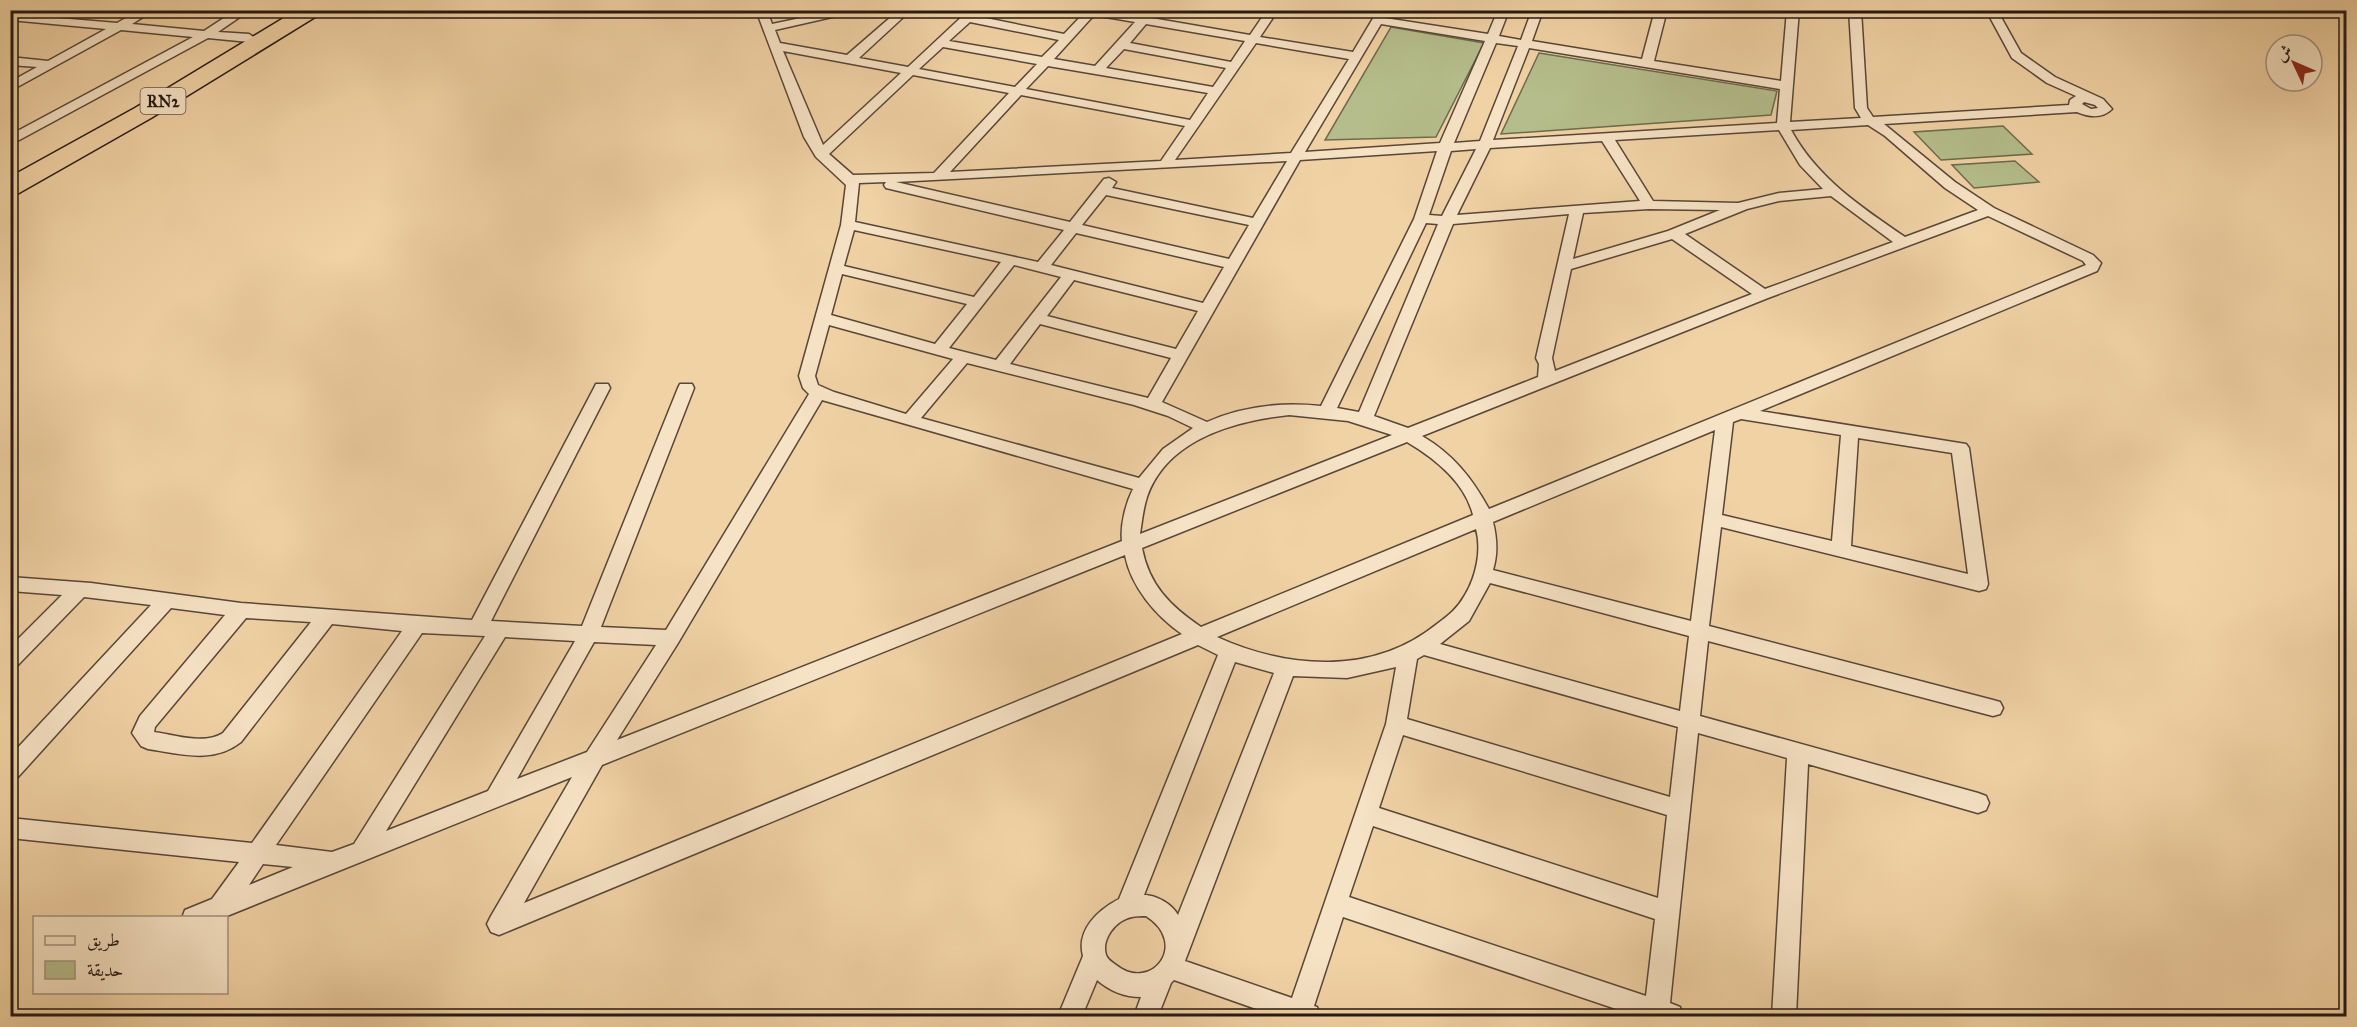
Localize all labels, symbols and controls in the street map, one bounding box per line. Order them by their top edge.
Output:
north arrow [2264,33,2324,93]
text: ش [2271,41,2296,65]
road number: RN2 [140,88,186,114]
legend [33,916,228,994]
text: طريق [87,929,120,952]
text: حديقة [87,959,123,981]

